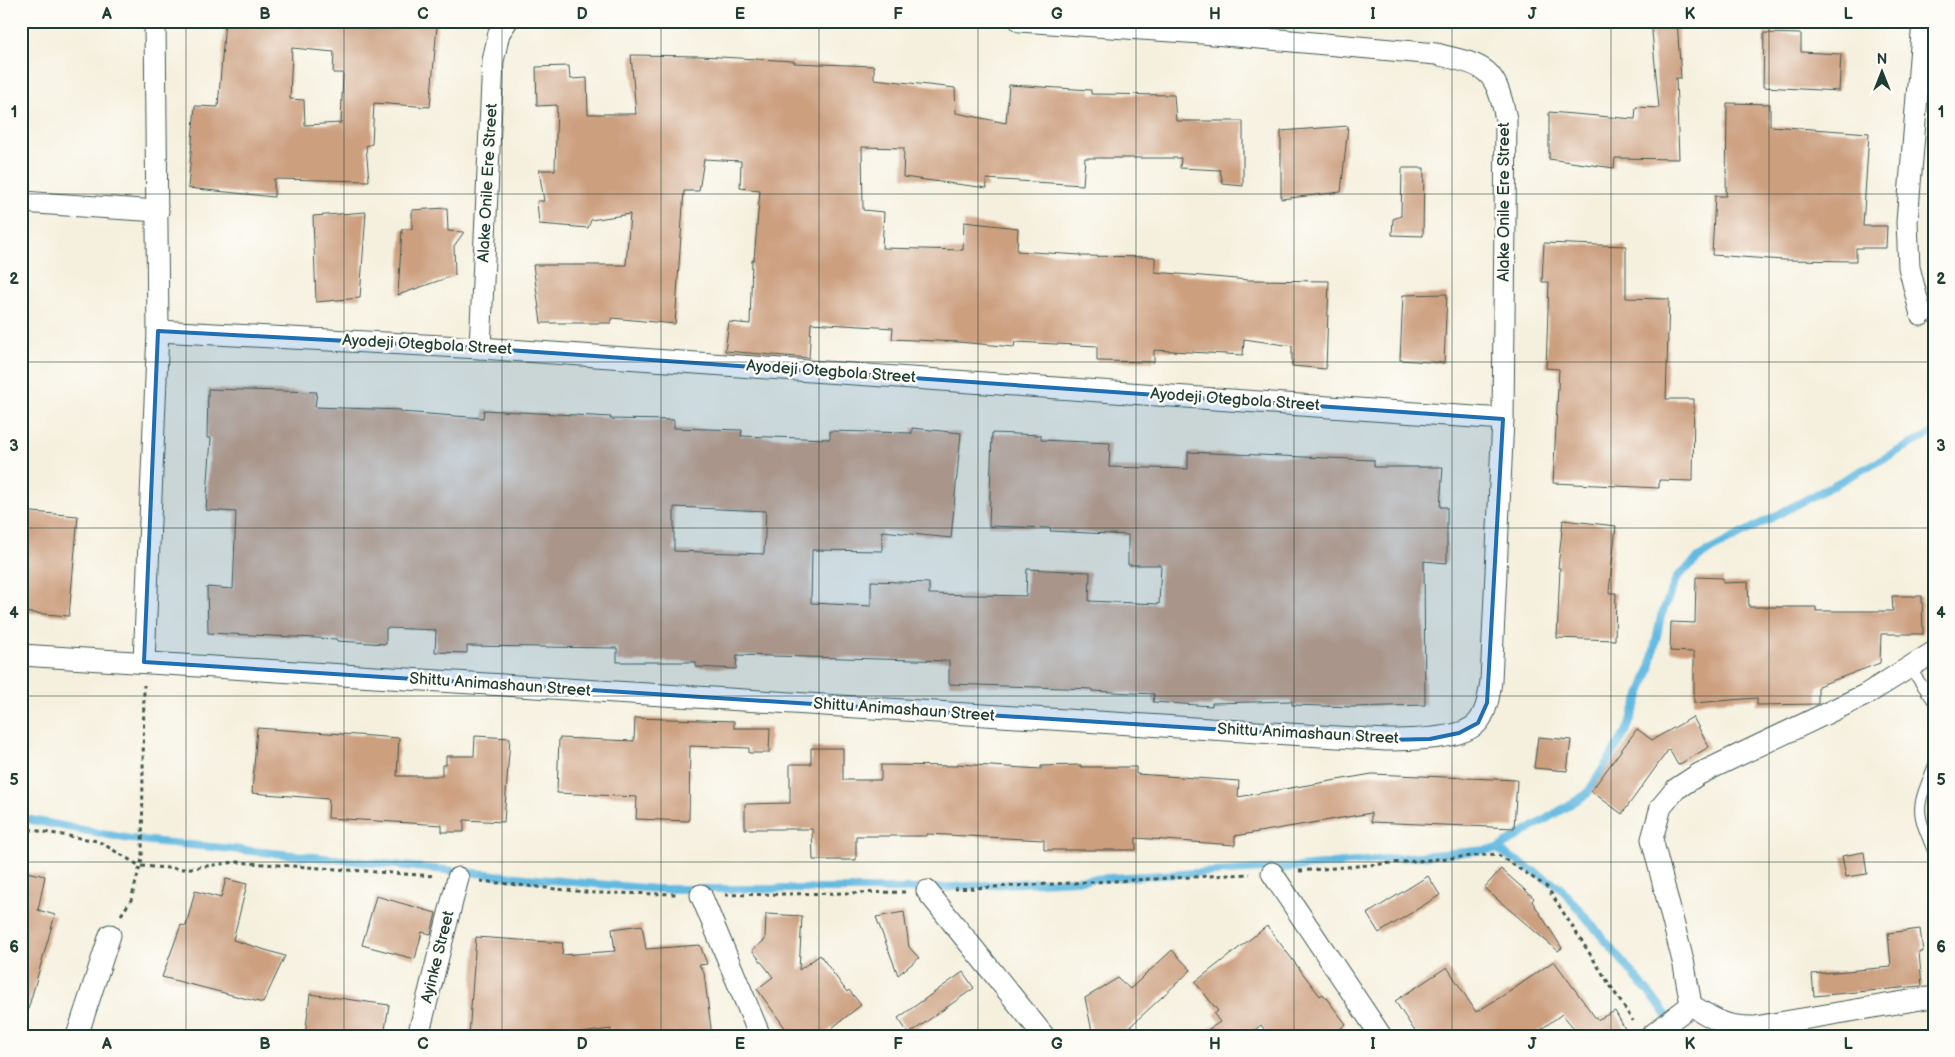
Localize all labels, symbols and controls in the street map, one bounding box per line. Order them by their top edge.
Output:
text: A [101,5,112,24]
text: B [259,5,271,24]
text: C [417,5,429,24]
text: D [576,5,588,24]
text: E [735,5,745,24]
text: F [893,5,903,24]
text: G [1051,5,1063,24]
text: H [1209,5,1221,24]
text: I [1370,5,1376,24]
text: J [1528,5,1537,24]
text: K [1685,5,1696,24]
text: L [1843,5,1853,24]
north arrow [1858,48,1908,98]
text: N [1877,51,1887,68]
text: 1 [11,103,17,122]
street label: Alake Onile Ere Street [474,103,502,263]
text: 1 [1938,103,1944,122]
street label: Alake Onile Ere Street [1495,122,1514,282]
text: 2 [9,270,19,289]
text: 2 [1936,270,1946,289]
street label: Ayodeji Otegbola Street [342,331,512,359]
street label: Ayodeji Otegbola Street [746,357,916,387]
street label: Ayodeji Otegbola Street [1150,385,1320,415]
text: 3 [9,437,19,456]
text: 3 [1936,437,1946,456]
text: 4 [9,604,19,623]
text: 4 [1936,604,1946,623]
street label: Shittu Animashaun Street [409,669,591,701]
street label: Shittu Animashaun Street [813,694,995,726]
street label: Shittu Animashaun Street [1217,720,1399,748]
text: 5 [9,771,19,790]
text: 5 [1936,771,1946,790]
street label: Ayinke Street [417,909,459,1005]
text: 6 [9,938,19,957]
text: 6 [1936,938,1946,957]
text: A [101,1035,112,1054]
text: B [259,1035,271,1054]
text: C [417,1035,429,1054]
text: D [576,1035,588,1054]
text: E [735,1035,745,1054]
text: F [893,1035,903,1054]
text: G [1051,1035,1063,1054]
text: H [1209,1035,1221,1054]
text: I [1370,1035,1376,1054]
text: J [1528,1035,1537,1054]
text: K [1685,1035,1696,1054]
text: L [1843,1035,1853,1054]

